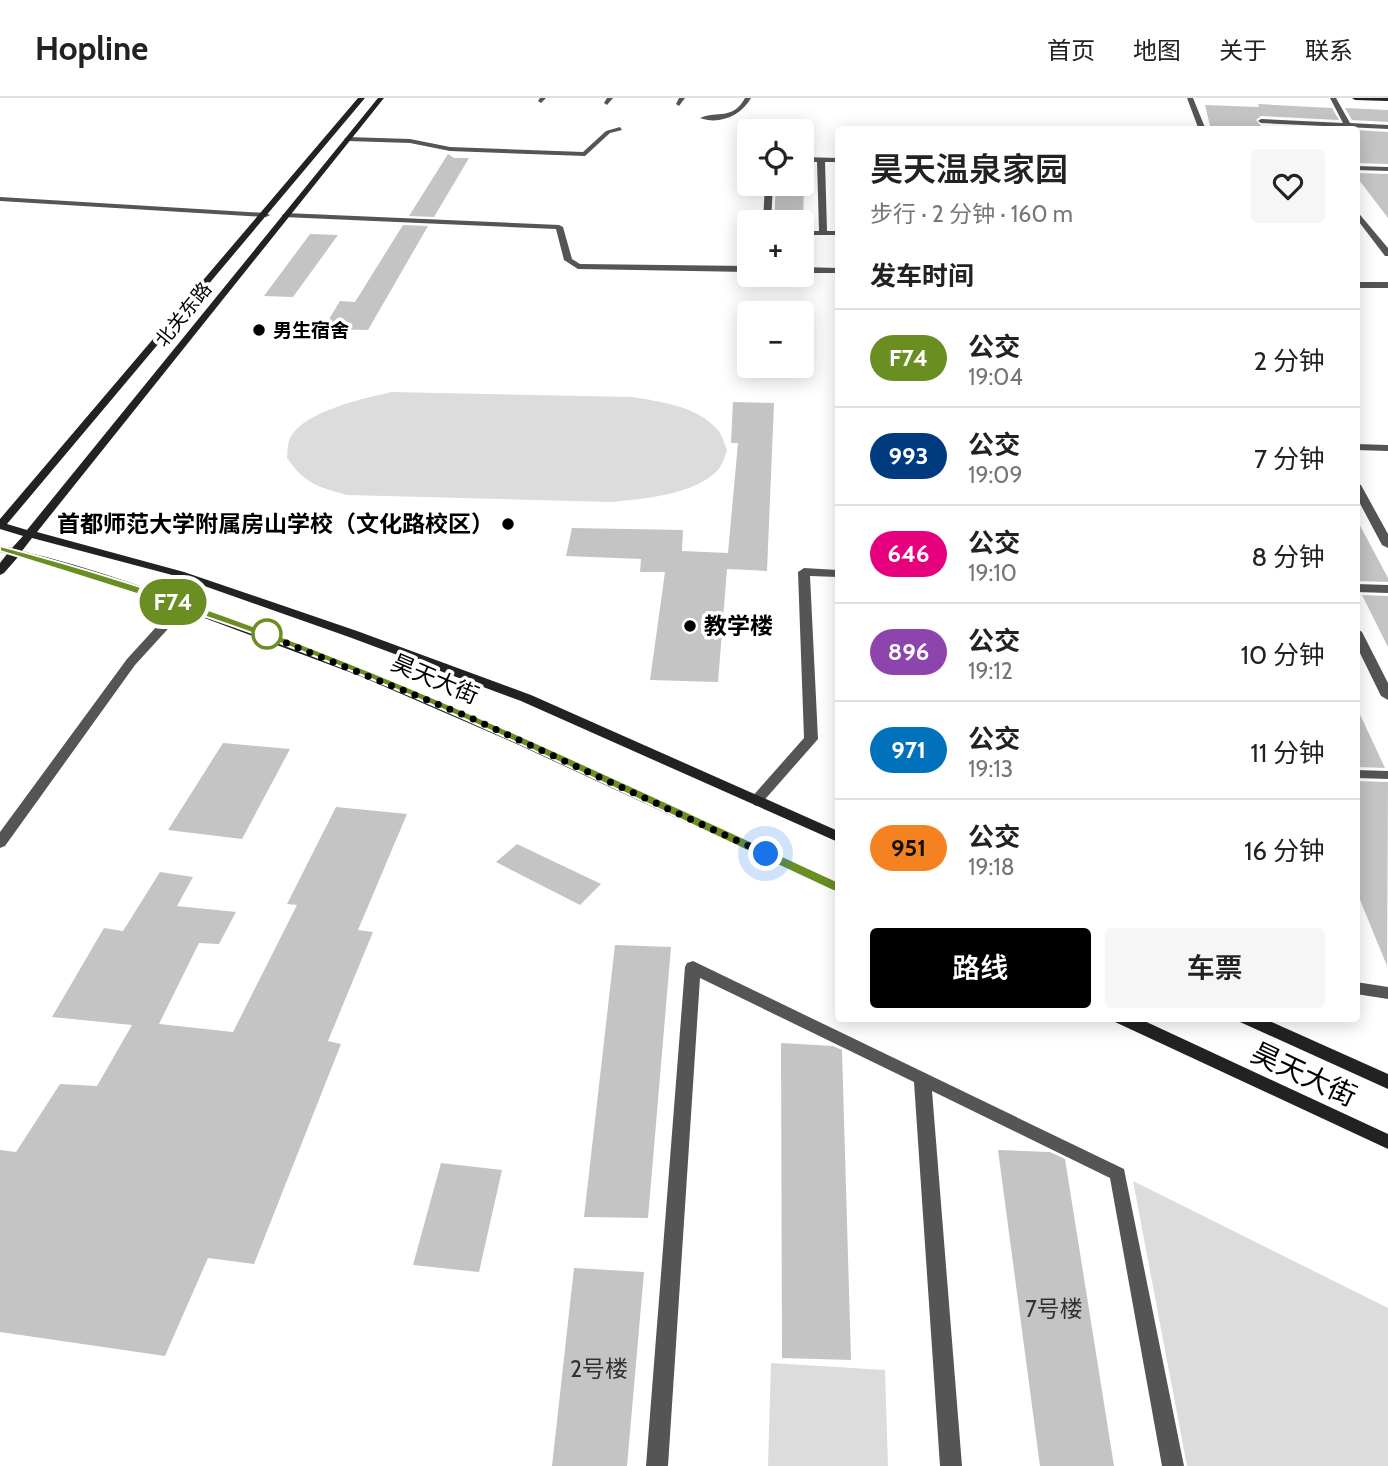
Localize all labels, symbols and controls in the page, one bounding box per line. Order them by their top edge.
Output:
text: Hopline [35,28,148,68]
text: 首页 [1047,36,1095,65]
text: 地图 [1133,36,1181,65]
text: 关于 [1219,36,1267,65]
text: 联系 [1305,36,1353,65]
map controls [737,119,814,378]
button: locate [737,119,814,196]
text: 昊天温泉家园 [870,149,1068,189]
button: heart [1251,149,1325,223]
text: 步行 · 2 分钟 · 160 m [870,200,1073,228]
button: + [737,210,814,287]
text: 发车时间 [870,260,974,292]
street label: 北关东路 [151,278,216,351]
button: − [737,301,814,378]
place label: 男生宿舍 [273,319,349,342]
marker: 男生宿舍 [251,322,267,338]
text: 公交 [968,331,1020,363]
text: F74 [889,343,928,372]
text: 2 分钟 [1254,345,1325,377]
text: 19:04 [968,363,1023,391]
text: 公交 [968,429,1020,461]
text: 993 [889,441,928,470]
text: 7 分钟 [1254,443,1325,475]
text: 19:09 [968,461,1022,489]
place label: 首都师范大学附属房山学校（文化路校区） [57,510,494,538]
marker: 首都师范大学附属房山学校（文化路校区） [500,516,516,532]
text: 公交 [968,527,1020,559]
text: 646 [888,539,929,568]
text: 8 分钟 [1251,541,1325,573]
text: 19:10 [968,559,1017,587]
line badge: F74 [133,579,213,625]
text: F74 [154,587,192,616]
place label: 教学楼 [704,612,773,640]
marker: 教学楼 [682,618,698,634]
unlabelled marker [252,619,282,649]
text: 公交 [968,625,1020,657]
text: 896 [888,637,929,666]
text: 10 分钟 [1241,639,1325,671]
street label: 昊天大街 [387,648,483,710]
text: 19:12 [968,657,1013,685]
text: 公交 [968,723,1020,755]
text: 971 [891,735,926,764]
text: 11 分钟 [1250,737,1325,769]
text: 19:13 [968,755,1013,783]
text: 公交 [968,821,1020,853]
text: 951 [891,833,926,862]
text: 16 分钟 [1244,835,1325,867]
your location [748,836,783,871]
text: 19:18 [968,853,1015,881]
button: 路线 [870,928,1091,1008]
button: 车票 [1105,928,1325,1008]
street label: 昊天大街 [1246,1035,1362,1113]
house number: 7号楼 [1025,1295,1083,1323]
house number: 2号楼 [570,1355,628,1383]

